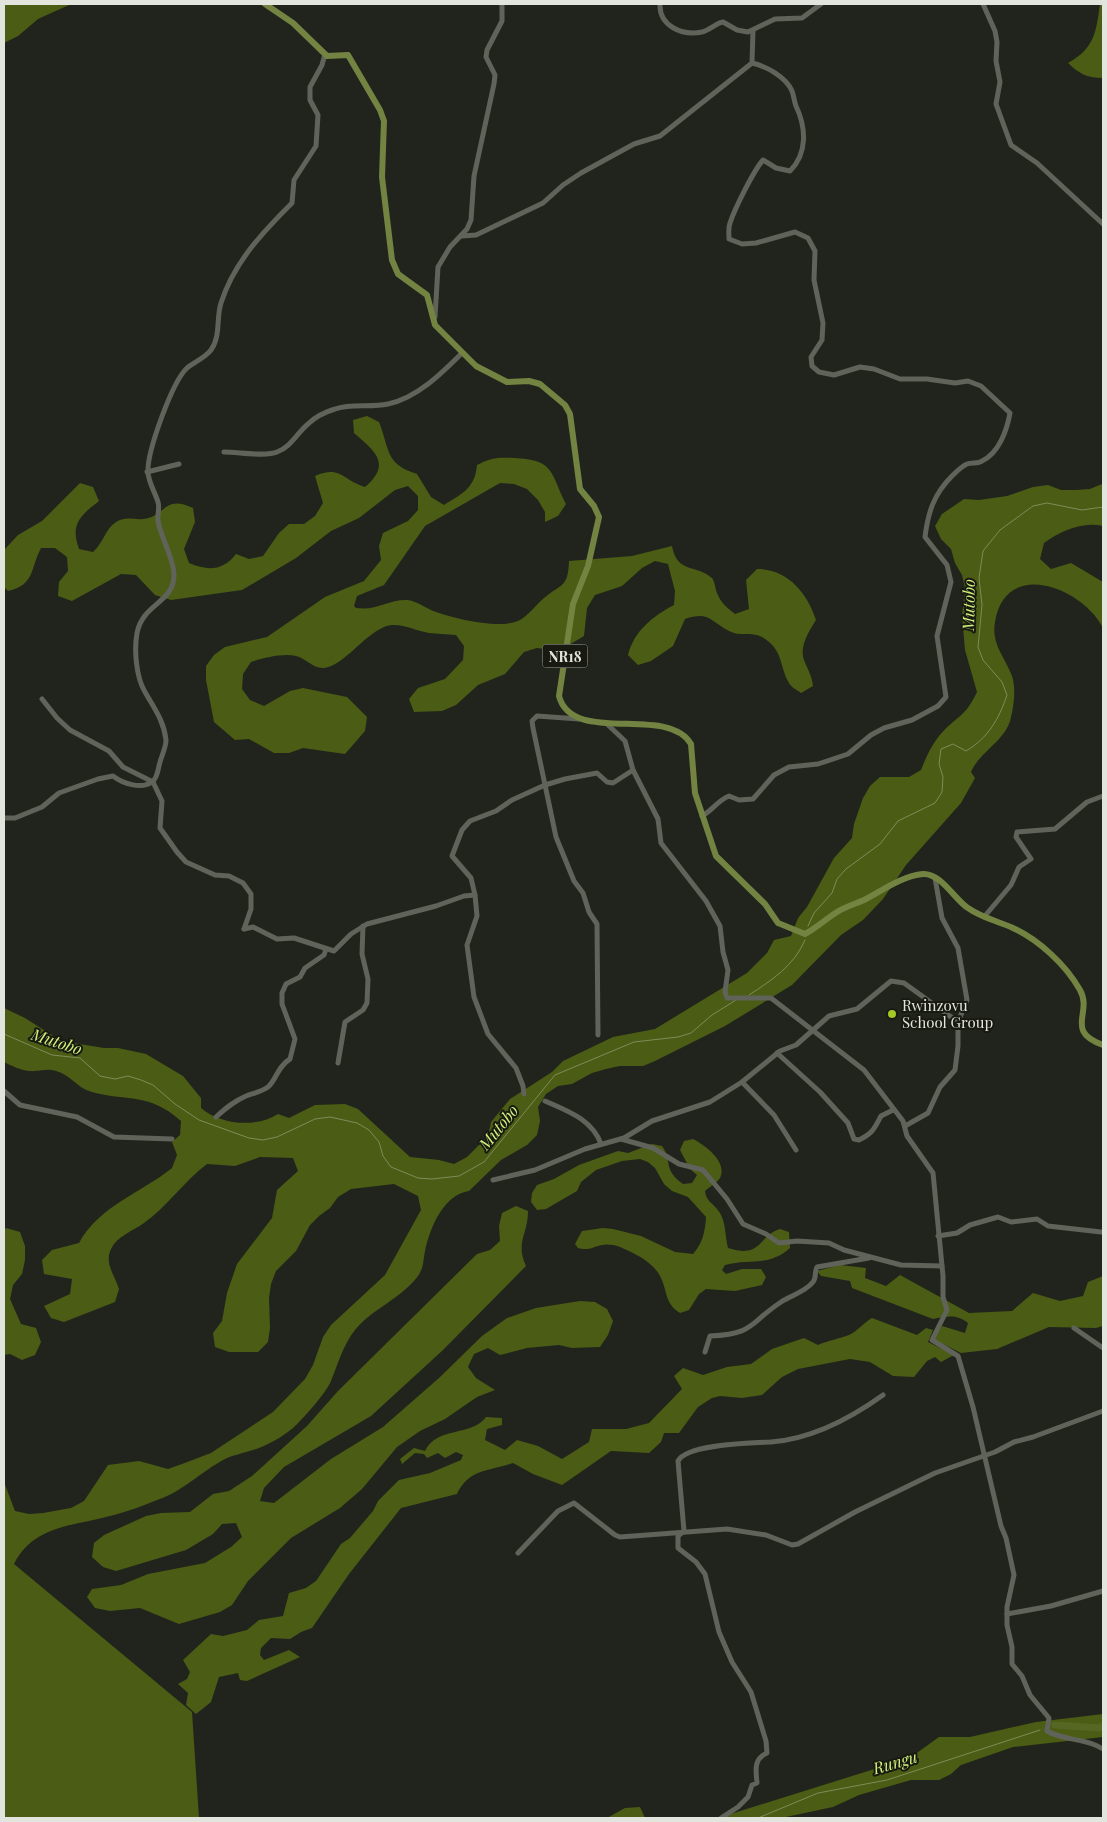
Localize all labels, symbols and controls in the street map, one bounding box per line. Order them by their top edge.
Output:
water label: Mutobo [957,579,979,632]
road number: NR18 [542,644,588,668]
place label: Rwinzovu School Group [902,995,993,1032]
marker: Rwinzovu School Group [886,1008,898,1020]
water label: Mutobo [28,1023,85,1059]
water label: Mutobo [473,1100,523,1155]
water label: Rungu [869,1746,920,1779]

